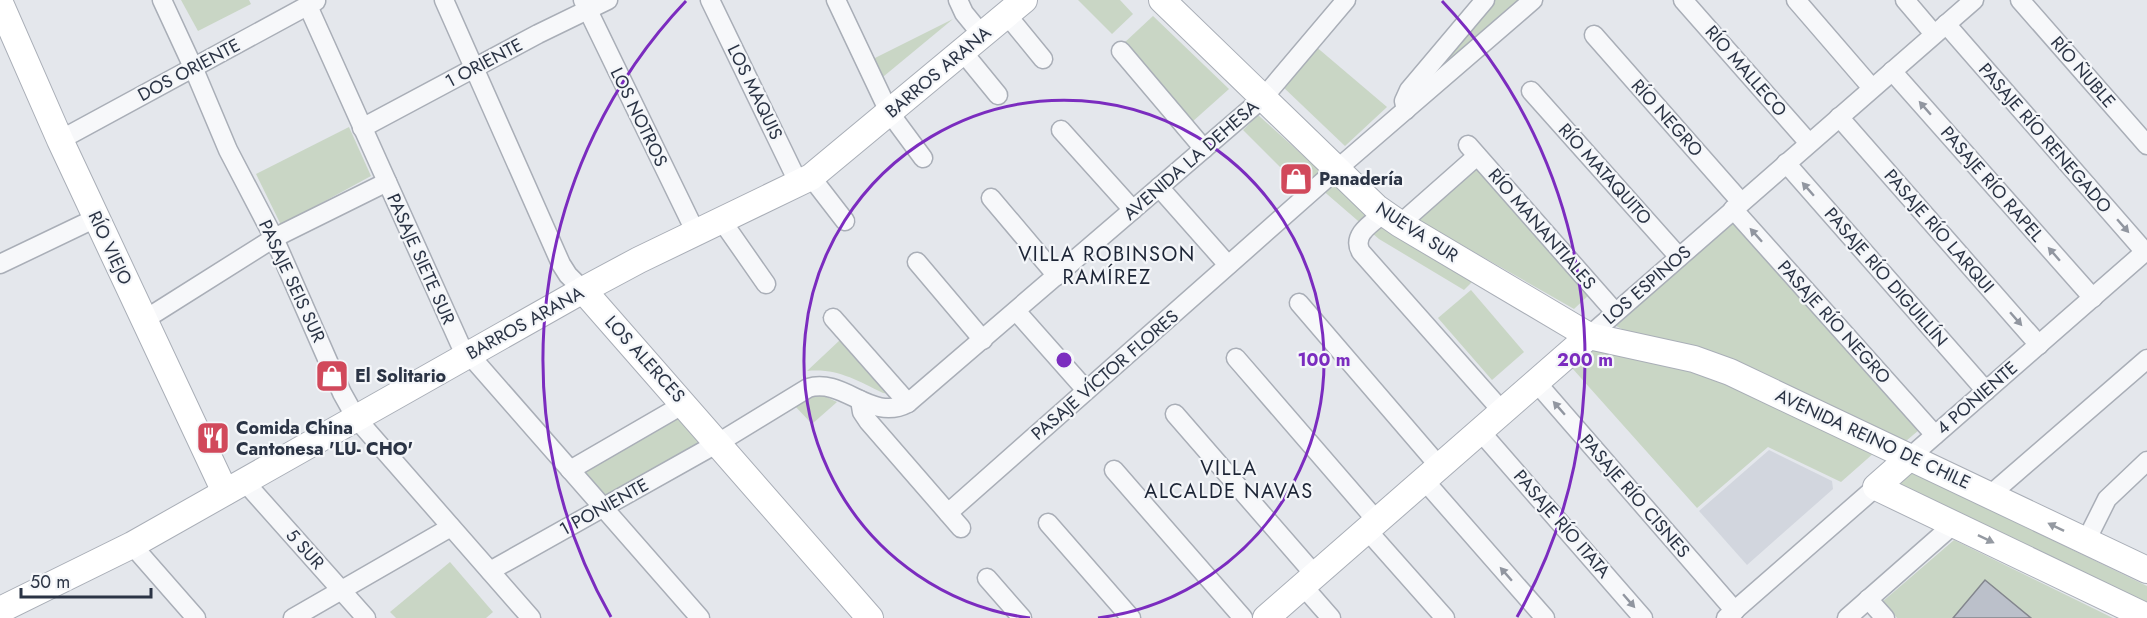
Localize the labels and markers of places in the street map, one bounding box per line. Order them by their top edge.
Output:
shop icon: Panadería [1278,161,1314,197]
place label: Panadería [1319,166,1403,192]
centre of rings [1054,350,1074,370]
shop icon: El Solitario [314,358,350,394]
place label: El Solitario [355,363,447,389]
place label: Comida China Cantonesa 'LU- CHO' [236,415,413,462]
restaurant icon: Comida China Cantonesa 'LU- CHO' [195,420,231,456]

